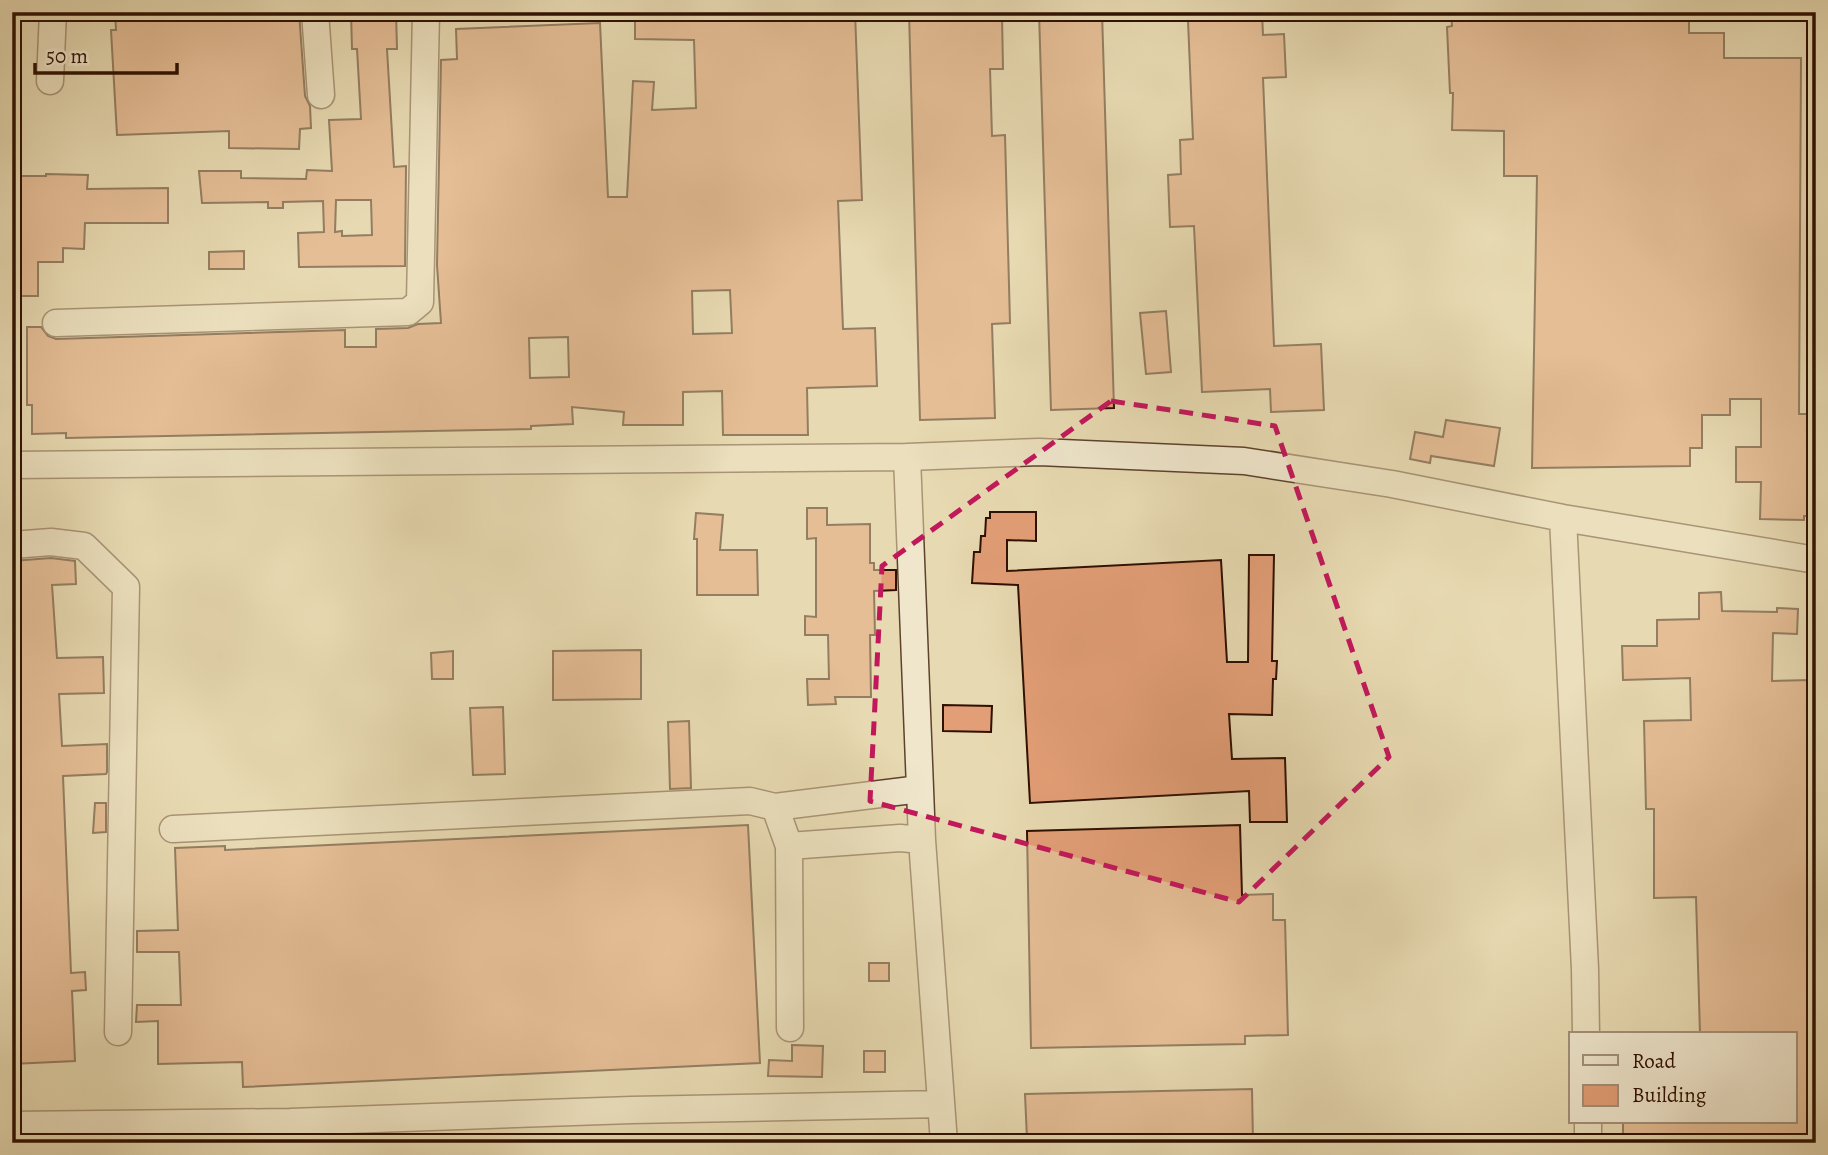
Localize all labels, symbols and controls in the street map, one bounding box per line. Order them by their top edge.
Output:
scale bar [35,32,177,76]
text: 50 m [46,42,88,70]
legend [1569,1032,1797,1124]
text: Road [1632,1047,1676,1075]
text: Building [1632,1081,1707,1109]

